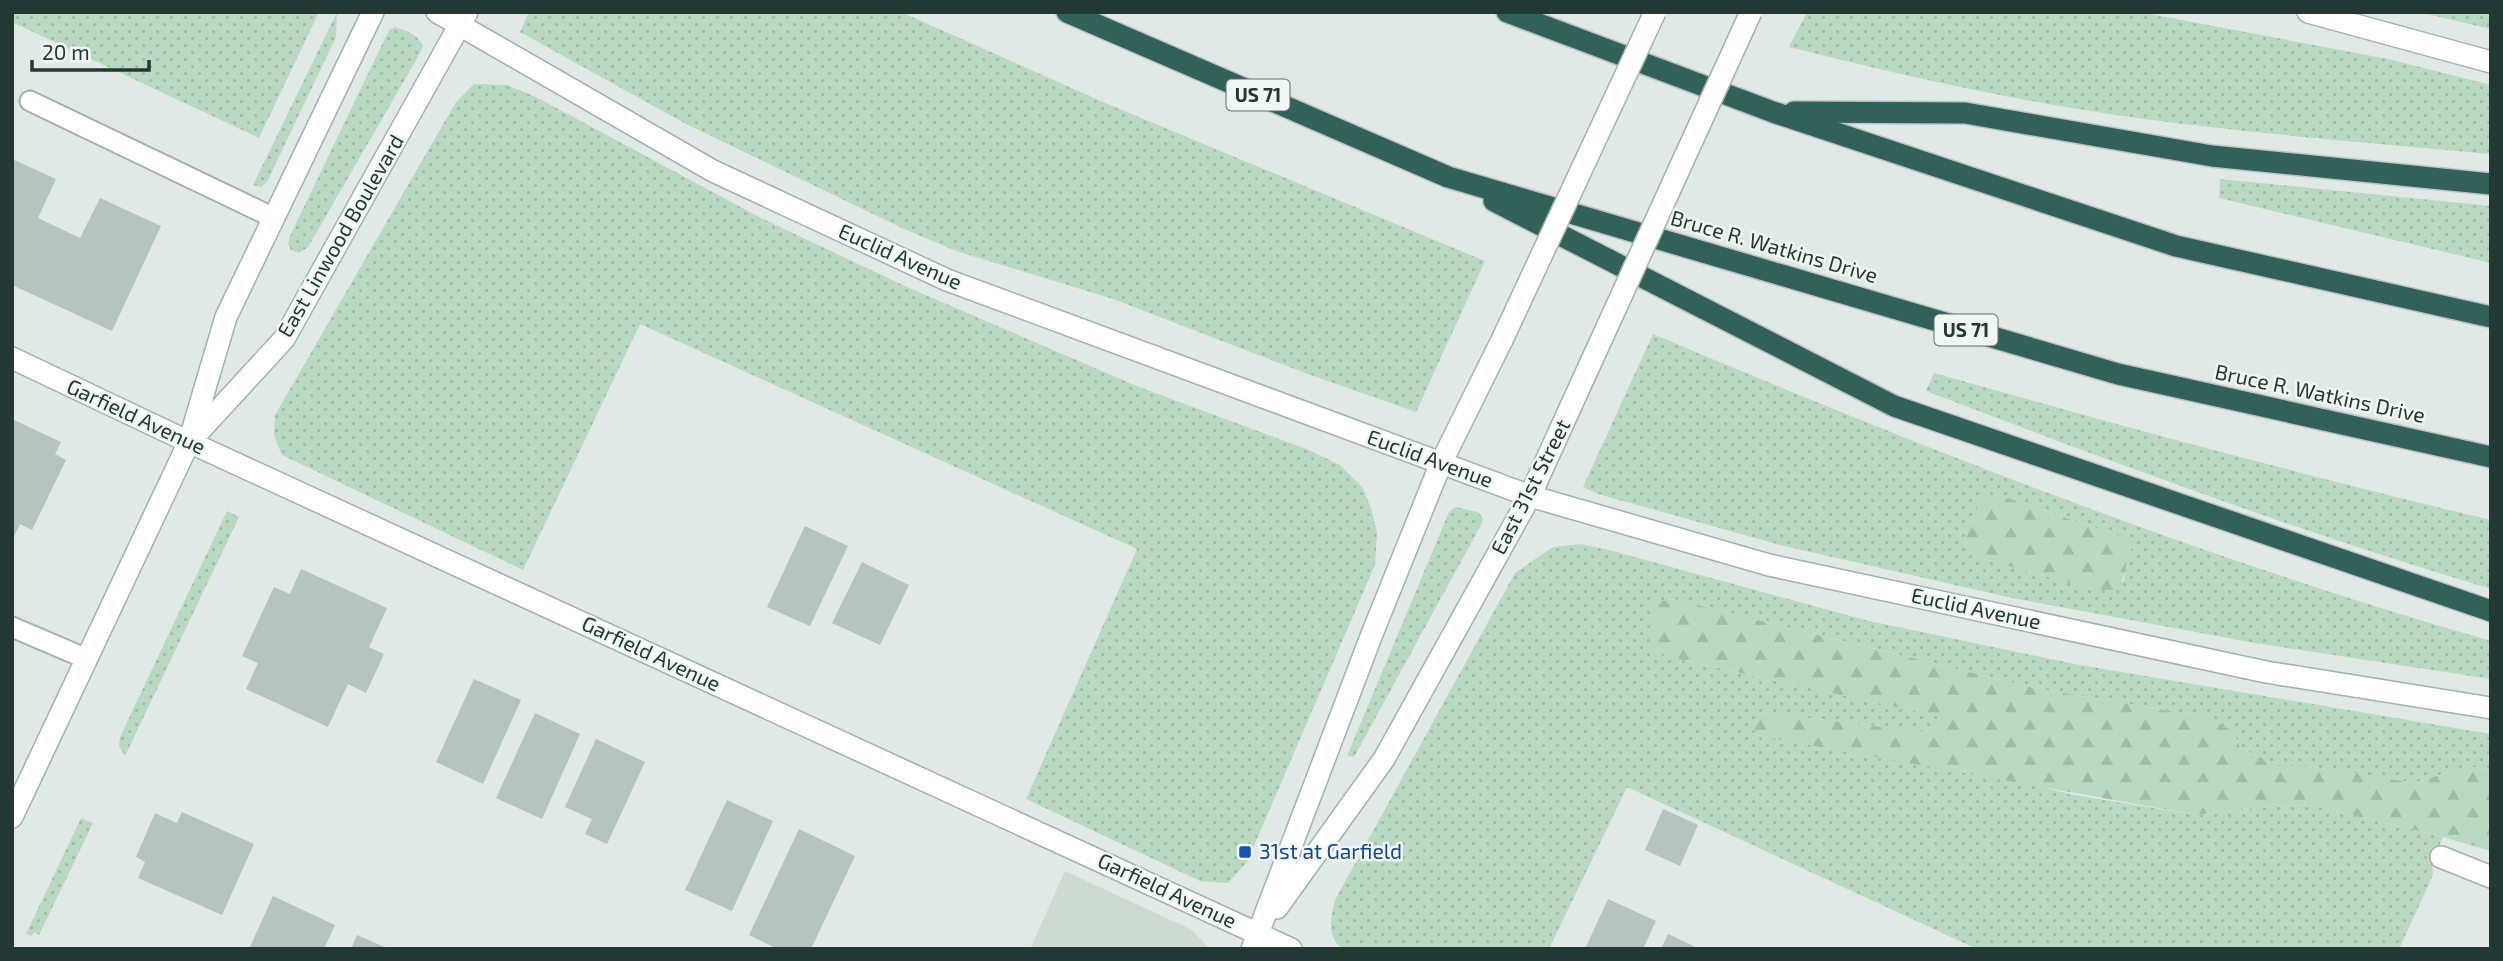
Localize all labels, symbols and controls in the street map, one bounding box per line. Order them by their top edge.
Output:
scale bar [32,28,149,72]
text: 20 m [42,39,90,64]
road number: US 71 [1226,80,1290,110]
street label: East Linwood Boulevard [271,129,408,341]
street label: Bruce R. Watkins Drive [1668,204,1881,287]
street label: Euclid Avenue [835,217,966,294]
road number: US 71 [1934,314,1997,346]
street label: Bruce R. Watkins Drive [2213,358,2428,427]
street label: Garfield Avenue [63,373,210,459]
street label: East 31st Street [1485,415,1574,558]
street label: Euclid Avenue [1364,423,1497,492]
street label: Euclid Avenue [1909,582,2043,633]
street label: Garfield Avenue [578,610,725,696]
place label: 31st at Garfield [1259,838,1402,863]
marker: 31st at Garfield [1237,844,1253,860]
street label: Garfield Avenue [1094,847,1241,933]

